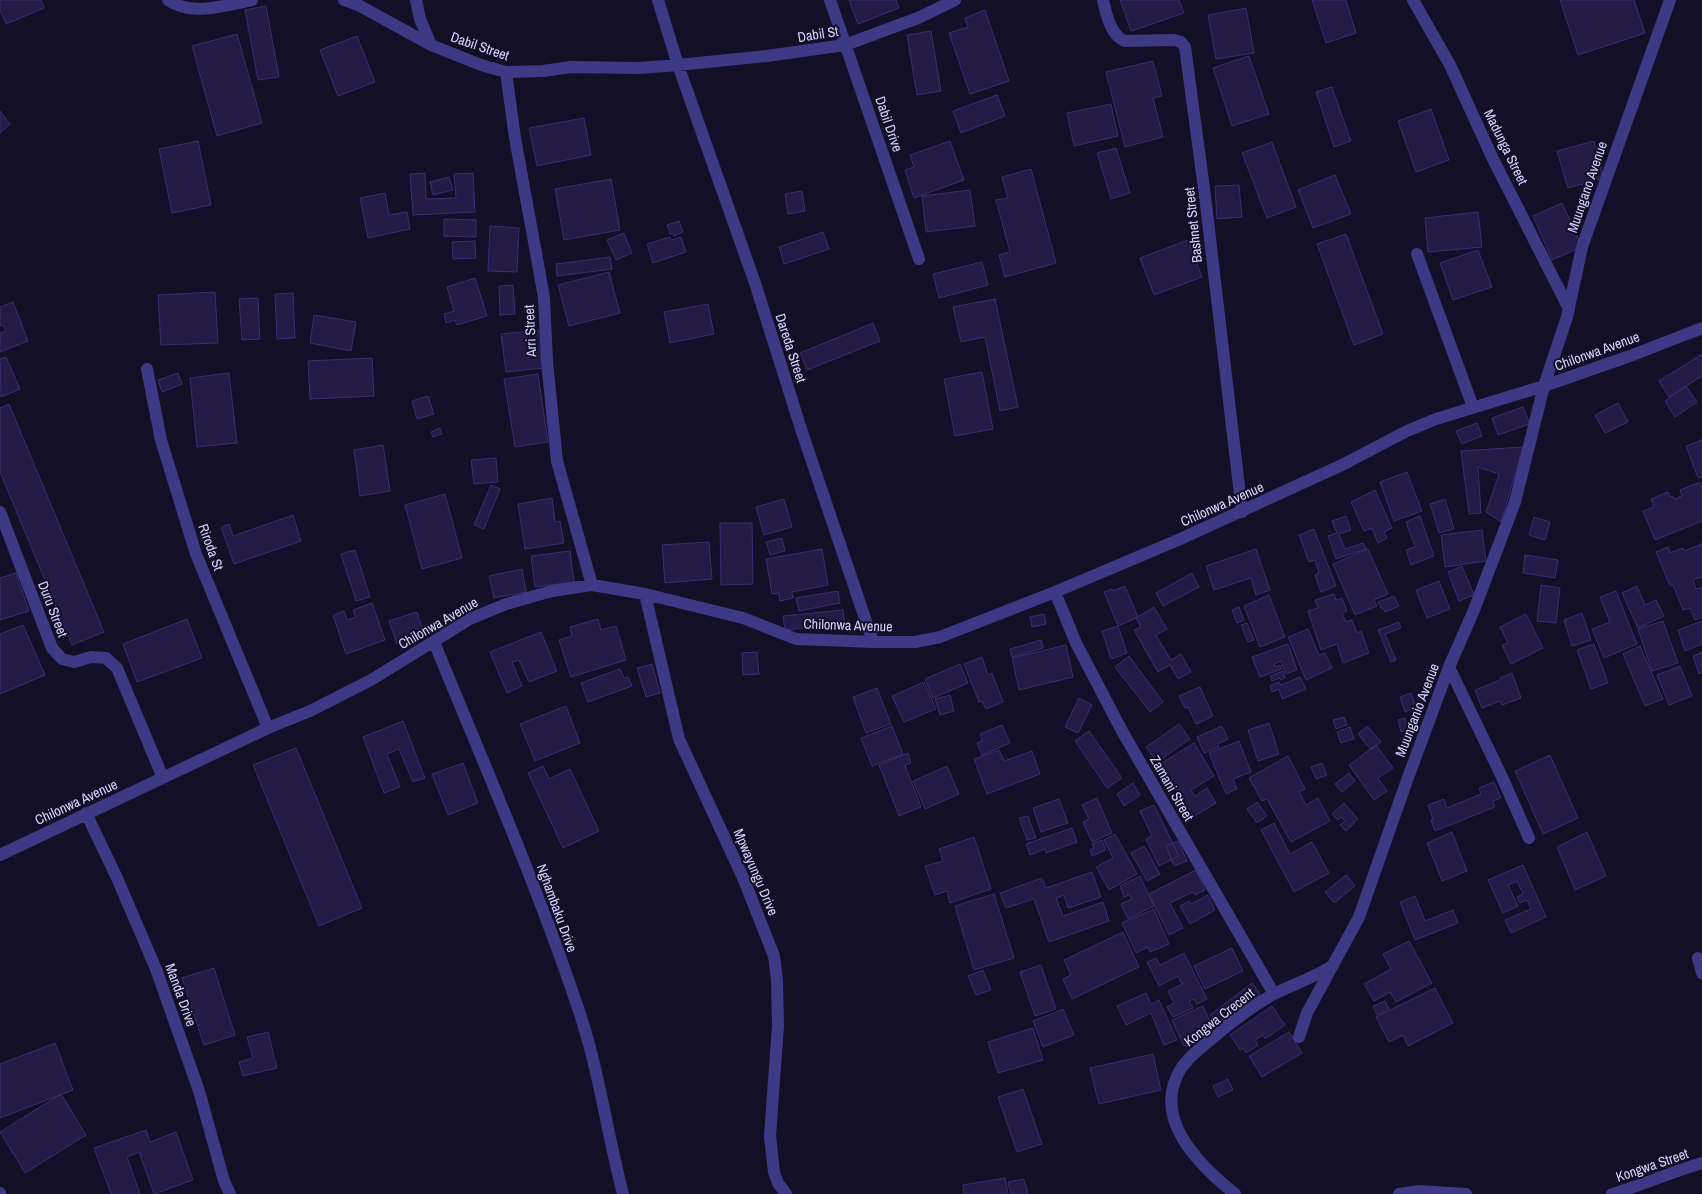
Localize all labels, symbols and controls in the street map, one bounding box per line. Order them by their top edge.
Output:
street label: Dabil St [796,22,840,46]
street label: Dabil Street [448,28,512,64]
street label: Dabil Drive [871,94,907,154]
street label: Madunga Street [1480,106,1532,188]
street label: Muungano Avenue [1563,139,1611,235]
street label: Bashnet Street [1180,186,1206,264]
street label: Arri Street [520,304,540,359]
street label: Dareda Street [771,311,811,385]
street label: Chilonwa Avenue [1552,327,1642,375]
street label: Chilonwa Avenue [1178,478,1266,530]
street label: Riroda St [194,521,228,573]
street label: Duru Street [34,578,72,640]
street label: Chilonwa Avenue [395,593,481,653]
street label: Chilonwa Avenue [803,614,893,636]
street label: Muunganio Avenue [1391,661,1443,759]
street label: Zamani Street [1146,752,1198,824]
street label: Chilonwa Avenue [32,775,120,829]
street label: Mpwayungu Drive [730,826,782,918]
street label: Nghambaku Drive [533,861,581,955]
street label: Manda Drive [161,961,201,1029]
street label: Kongwa Crecent [1180,984,1258,1050]
street label: Kongwa Street [1613,1144,1691,1186]

